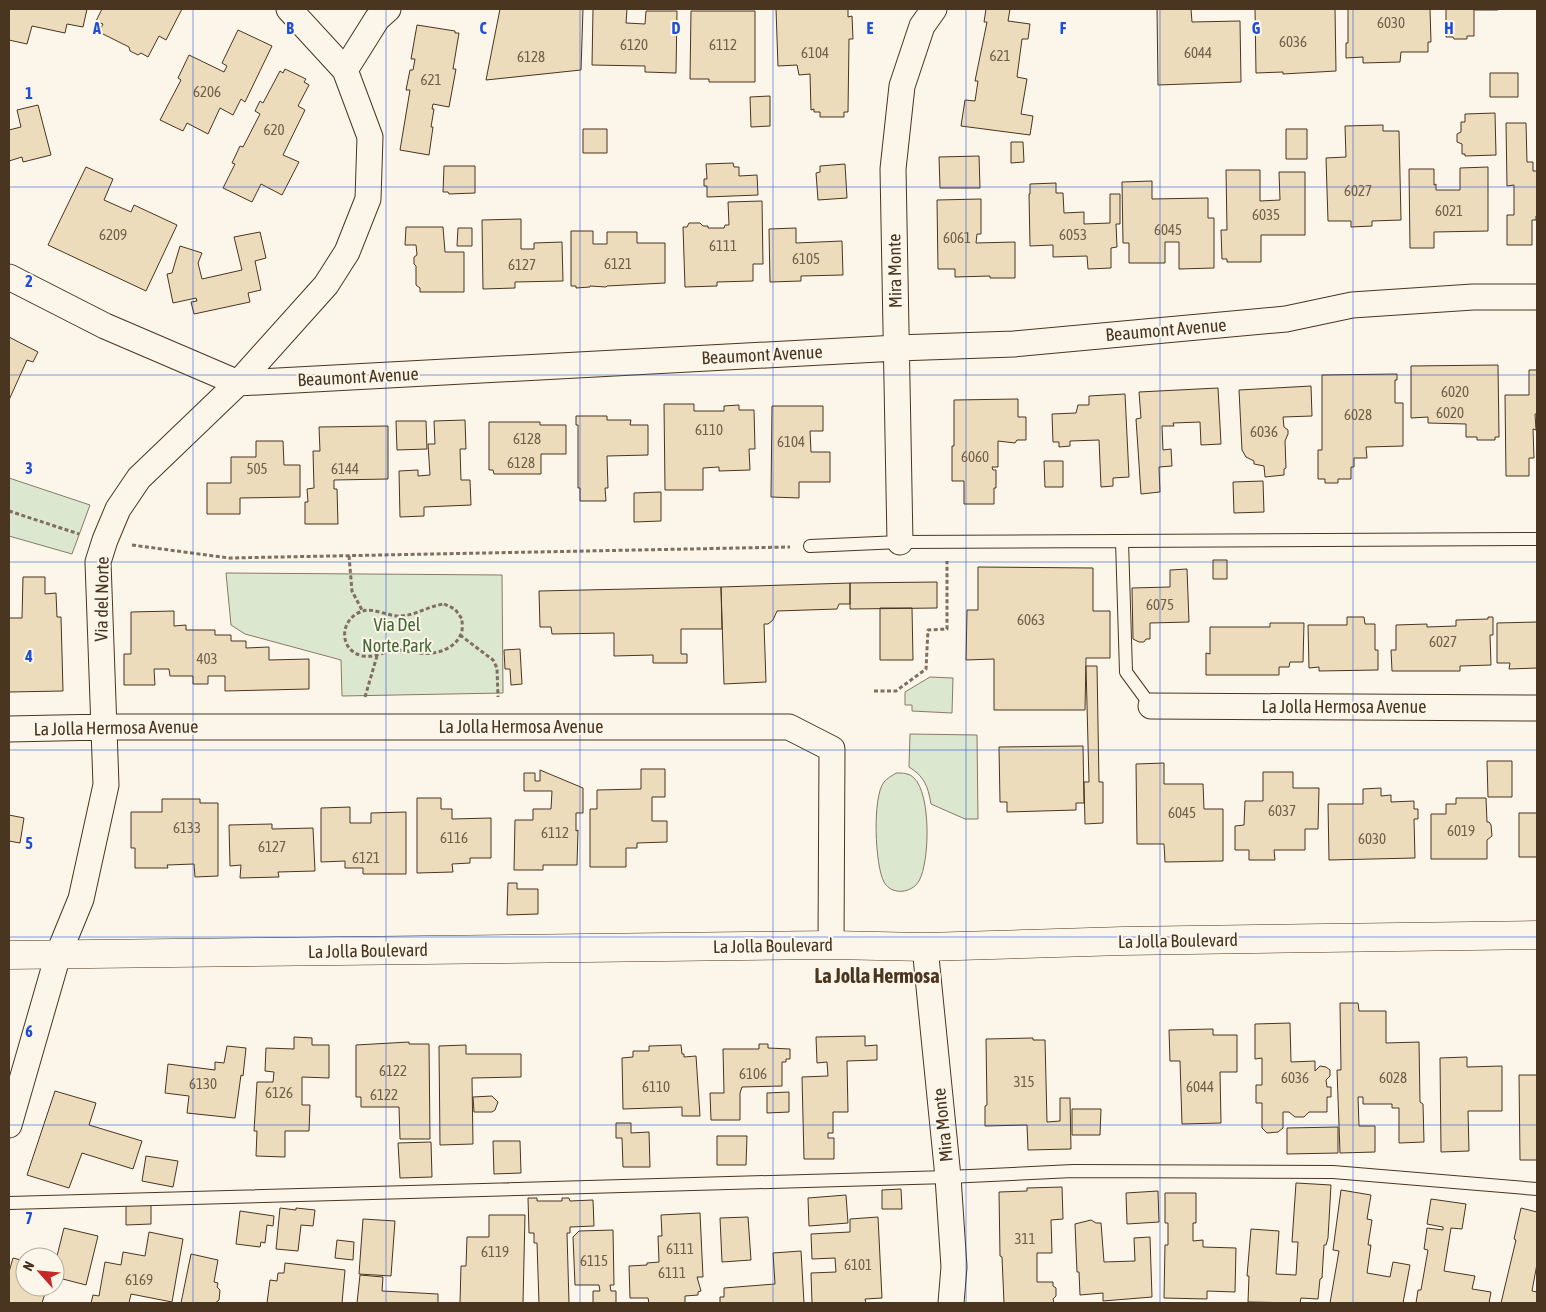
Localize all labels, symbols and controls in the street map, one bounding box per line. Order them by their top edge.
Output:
house number: 6030 [1377,14,1405,31]
text: A [92,19,101,37]
text: B [286,19,294,37]
text: C [479,19,487,37]
text: D [672,19,681,37]
text: E [867,19,874,37]
text: F [1060,19,1067,37]
text: G [1252,19,1261,37]
text: H [1444,19,1454,37]
house number: 6036 [1279,33,1307,50]
house number: 6120 [620,36,648,53]
house number: 6112 [709,36,737,53]
house number: 6104 [801,44,829,61]
house number: 6044 [1184,44,1212,61]
house number: 621 [989,47,1011,64]
house number: 6128 [517,48,545,65]
house number: 621 [420,71,442,88]
house number: 6206 [193,83,221,100]
text: 1 [25,84,33,102]
house number: 620 [263,121,285,138]
house number: 6027 [1344,182,1372,199]
house number: 6021 [1435,202,1463,219]
house number: 6035 [1252,206,1280,223]
house number: 6045 [1154,221,1182,238]
house number: 6209 [99,226,127,243]
house number: 6053 [1059,226,1087,243]
house number: 6061 [943,229,971,246]
street label: Mira Monte [883,234,906,308]
house number: 6111 [709,237,737,254]
house number: 6105 [792,250,820,267]
house number: 6121 [604,255,632,272]
house number: 6127 [508,256,536,273]
text: 2 [25,272,33,290]
street label: Beaumont Avenue [1105,314,1227,345]
street label: Beaumont Avenue [701,341,823,368]
street label: Beaumont Avenue [297,363,419,390]
house number: 6020 [1441,383,1469,400]
house number: 6020 [1436,404,1464,421]
house number: 6028 [1344,406,1372,423]
house number: 6110 [695,421,723,438]
house number: 6036 [1250,423,1278,440]
house number: 6128 [513,430,541,447]
house number: 6104 [777,433,805,450]
house number: 6060 [961,448,989,465]
house number: 6128 [507,454,535,471]
text: 3 [25,459,33,477]
house number: 505 [246,460,268,477]
house number: 6144 [331,460,359,477]
street label: Via del Norte [90,556,113,642]
house number: 6075 [1146,596,1174,613]
house number: 6063 [1017,611,1045,628]
park label: Via Del Norte Park [362,614,432,656]
house number: 6027 [1429,633,1457,650]
text: 4 [24,647,33,665]
house number: 403 [196,650,218,667]
street label: La Jolla Hermosa Avenue [1262,696,1426,717]
street label: La Jolla Hermosa Avenue [33,716,199,739]
street label: La Jolla Hermosa Avenue [439,716,603,737]
house number: 6037 [1268,802,1296,819]
house number: 6045 [1168,804,1196,821]
house number: 6133 [173,819,201,836]
house number: 6019 [1447,822,1475,839]
house number: 6112 [541,824,569,841]
house number: 6116 [440,829,468,846]
house number: 6030 [1358,830,1386,847]
text: 5 [25,834,33,852]
house number: 6127 [258,838,286,855]
house number: 6121 [352,849,380,866]
street label: La Jolla Boulevard [1118,929,1238,952]
street label: La Jolla Boulevard [713,934,833,957]
street label: La Jolla Boulevard [308,939,428,962]
district label: La Jolla Hermosa [815,964,939,987]
text: 6 [25,1022,33,1040]
house number: 6122 [379,1062,407,1079]
house number: 6106 [739,1065,767,1082]
house number: 6036 [1281,1069,1309,1086]
house number: 6028 [1379,1069,1407,1086]
house number: 315 [1013,1073,1035,1090]
house number: 6130 [189,1075,217,1092]
house number: 6110 [642,1078,670,1095]
house number: 6044 [1186,1078,1214,1095]
house number: 6126 [265,1084,293,1101]
house number: 6122 [370,1086,398,1103]
street label: Mira Monte [928,1087,957,1163]
text: 7 [25,1209,33,1227]
house number: 311 [1014,1230,1036,1247]
house number: 6111 [666,1240,694,1257]
house number: 6119 [481,1243,509,1260]
north arrow [15,1247,65,1297]
house number: 6115 [580,1252,608,1269]
house number: 6101 [844,1256,872,1273]
text: N [19,1259,37,1273]
house number: 6111 [658,1264,686,1281]
house number: 6169 [125,1271,153,1288]

